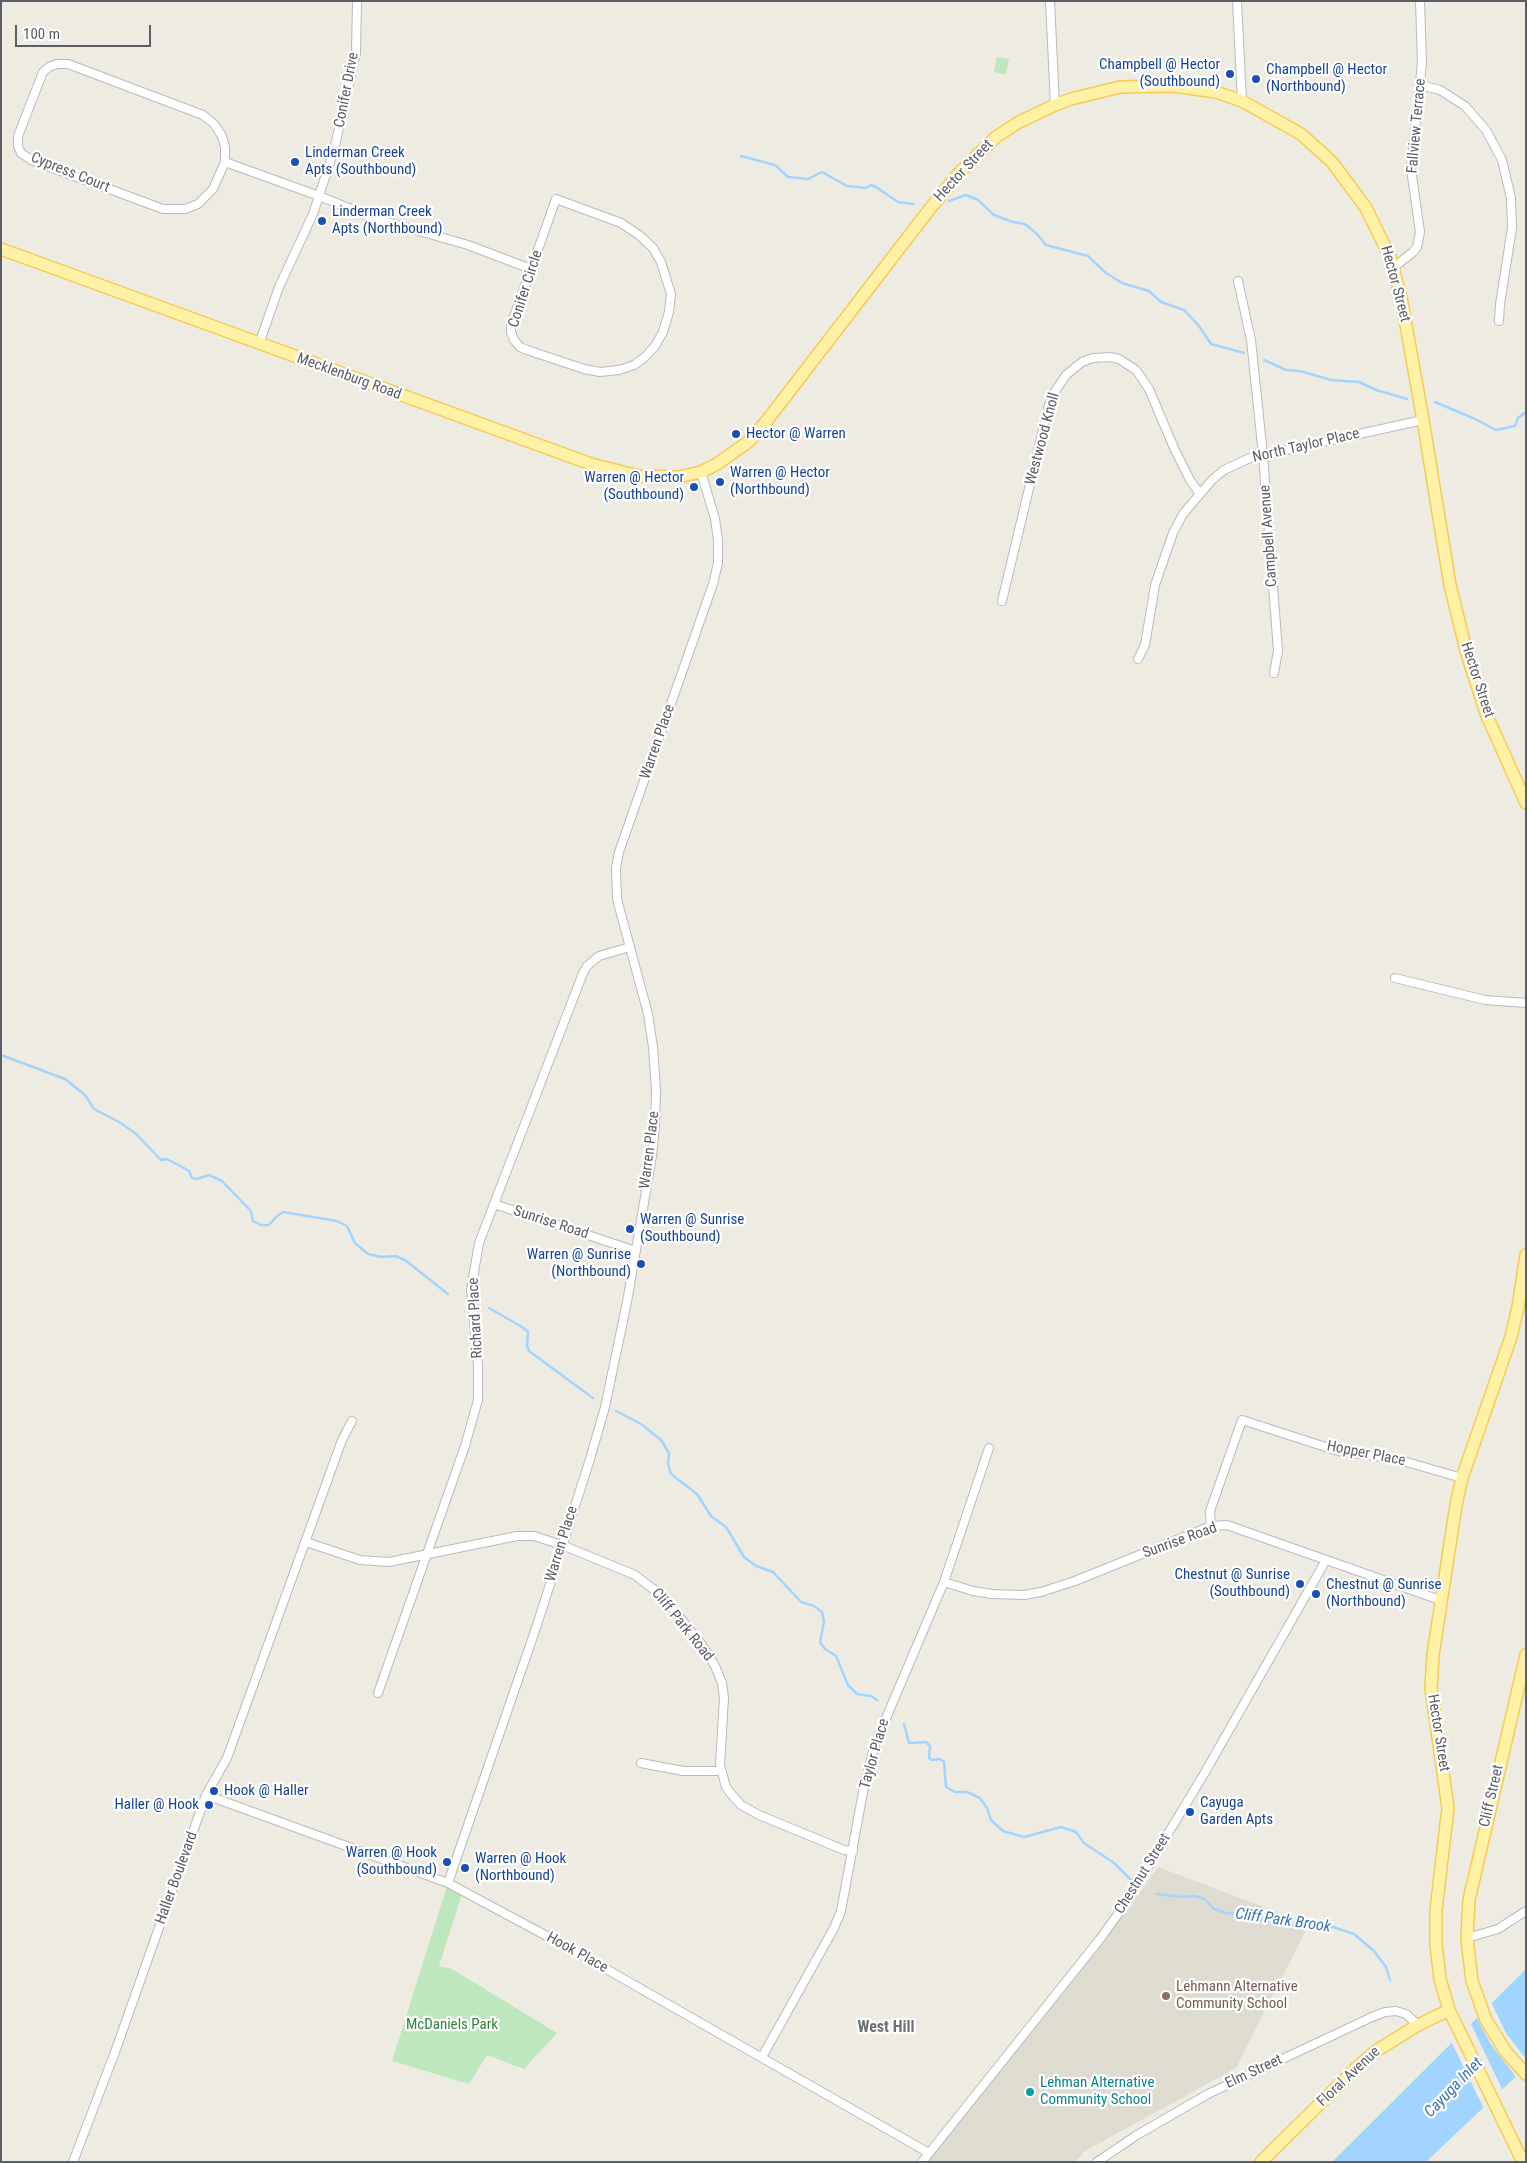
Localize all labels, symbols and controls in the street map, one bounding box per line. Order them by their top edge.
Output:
scale bar [18,15,154,47]
text: 100 m [23,25,60,43]
street label: Conifer Drive [331,51,363,129]
place label: Champbell @ Hector (Southbound) [1099,56,1220,91]
place label: Champbell @ Hector (Northbound) [1266,61,1387,96]
marker: Champbell @ Hector (Southbound) [1224,68,1236,80]
marker: Champbell @ Hector (Northbound) [1250,73,1262,85]
street label: Fallview Terrace [1404,78,1430,174]
street label: Hector Street [931,136,997,206]
place label: Linderman Creek Apts (Southbound) [305,144,416,179]
street label: Cypress Court [28,149,112,197]
marker: Linderman Creek Apts (Southbound) [289,156,301,168]
place label: Linderman Creek Apts (Northbound) [332,203,443,238]
marker: Linderman Creek Apts (Northbound) [316,215,328,227]
street label: Hector Street [1376,244,1414,324]
street label: Conifer Circle [505,248,547,330]
street label: Mecklenburg Road [294,350,404,404]
street label: Westwood Knoll [1022,391,1064,487]
place label: Hector @ Warren [746,425,846,443]
street label: North Taylor Place [1251,425,1361,467]
marker: Hector @ Warren [730,428,742,440]
place label: Warren @ Hector (Northbound) [730,464,830,499]
place label: Warren @ Hector (Southbound) [584,469,684,504]
marker: Warren @ Hector (Northbound) [714,476,726,488]
marker: Warren @ Hector (Southbound) [688,481,700,493]
street label: Campbell Avenue [1256,484,1282,588]
street label: Hector Street [1456,640,1498,720]
street label: Warren Place [637,702,679,782]
street label: Warren Place [636,1110,664,1190]
street label: Sunrise Road [511,1202,591,1244]
place label: Warren @ Sunrise (Southbound) [640,1211,744,1246]
marker: Warren @ Sunrise (Southbound) [624,1223,636,1235]
place label: Warren @ Sunrise (Northbound) [527,1246,631,1281]
marker: Warren @ Sunrise (Northbound) [635,1258,647,1270]
street label: Richard Place [465,1277,487,1359]
street label: Hopper Place [1325,1438,1407,1470]
street label: Warren Place [542,1504,582,1584]
street label: Sunrise Road [1140,1519,1220,1563]
place label: Chestnut @ Sunrise (Southbound) [1174,1566,1290,1601]
place label: Chestnut @ Sunrise (Northbound) [1326,1576,1442,1611]
marker: Chestnut @ Sunrise (Southbound) [1294,1578,1306,1590]
street label: Cliff Park Road [647,1585,717,1665]
marker: Chestnut @ Sunrise (Northbound) [1310,1588,1322,1600]
street label: Hector Street [1423,1693,1453,1773]
street label: Taylor Place [856,1717,894,1791]
street label: Cliff Street [1476,1763,1508,1829]
place label: Hook @ Haller [224,1782,309,1800]
marker: Hook @ Haller [208,1785,220,1797]
place label: Cayuga Garden Apts [1200,1794,1273,1829]
place label: Haller @ Hook [114,1796,199,1814]
marker: Haller @ Hook [203,1799,215,1811]
marker: Cayuga Garden Apts [1184,1806,1196,1818]
street label: Haller Boulevard [152,1829,202,1927]
street label: Chestnut Street [1111,1830,1175,1918]
place label: Warren @ Hook (Southbound) [346,1844,437,1879]
place label: Warren @ Hook (Northbound) [475,1850,566,1885]
marker: Warren @ Hook (Southbound) [441,1856,453,1868]
marker: Warren @ Hook (Northbound) [459,1862,471,1874]
water label: Cliff Park Brook [1234,1905,1332,1937]
street label: Hook Place [543,1929,611,1977]
place label: Lehmann Alternative Community School [1176,1978,1298,2013]
marker: Lehmann Alternative Community School [1160,1990,1172,2002]
park label: McDaniels Park [406,2016,498,2034]
district label: West Hill [857,2018,915,2038]
street label: Floral Avenue [1314,2043,1384,2111]
street label: Elm Street [1223,2051,1285,2093]
water label: Cayuga Inlet [1421,2054,1487,2122]
place label: Lehman Alternative Community School [1040,2074,1154,2109]
marker: Lehman Alternative Community School [1024,2086,1036,2098]

